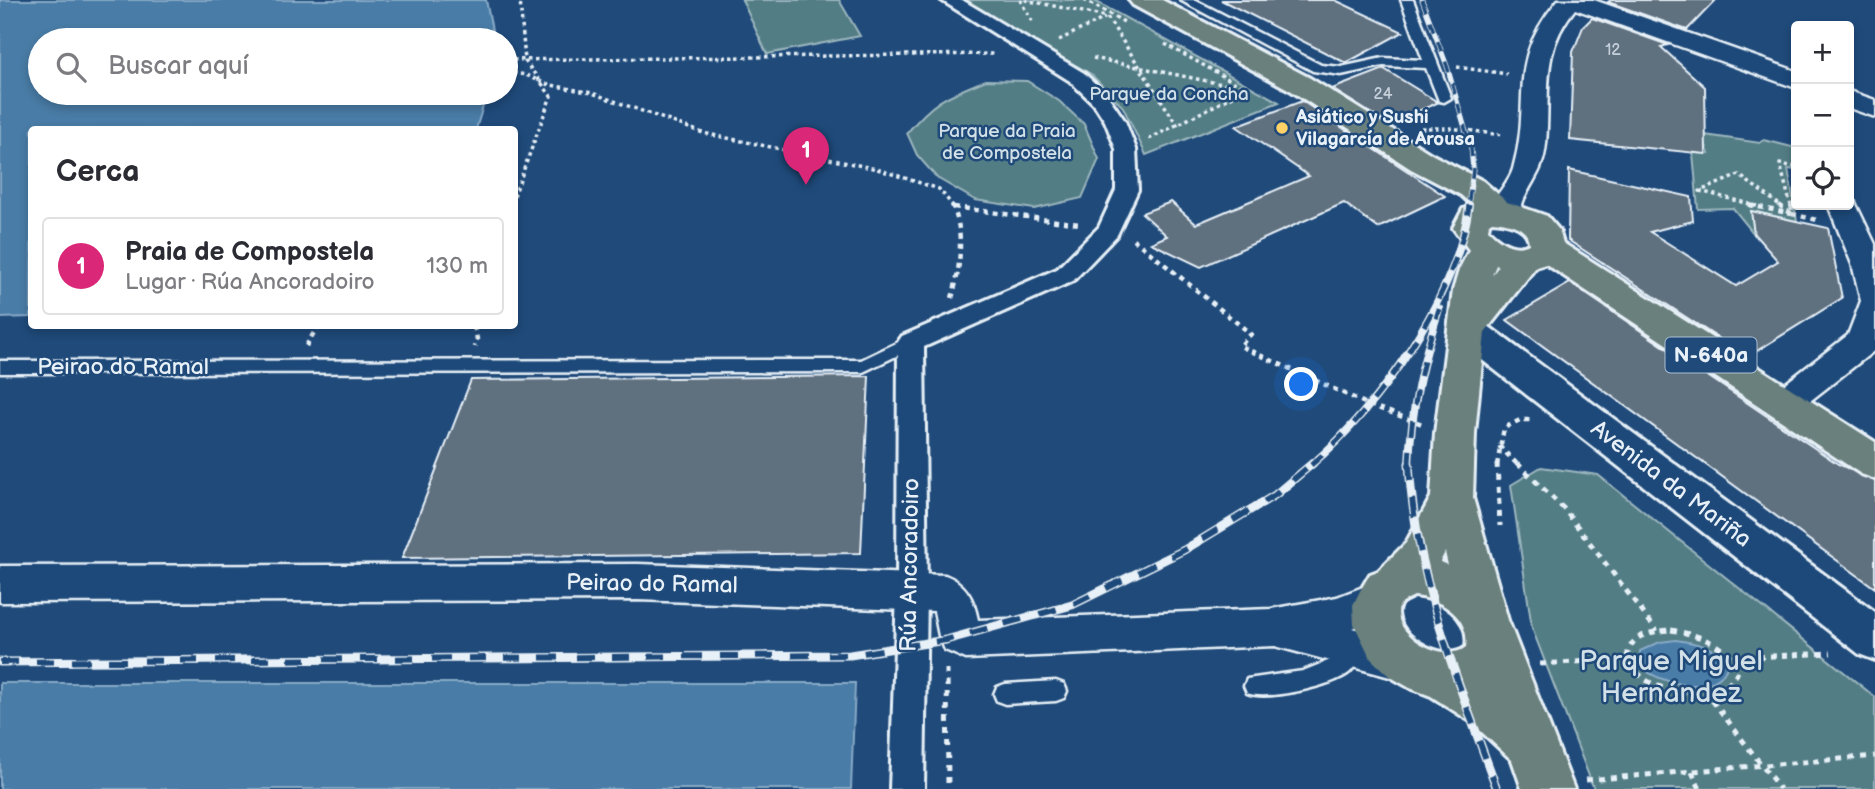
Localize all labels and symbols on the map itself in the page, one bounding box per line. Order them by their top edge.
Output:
house number: 12 [1605,41,1621,60]
park label: Parque da Concha [1089,83,1249,106]
house number: 24 [1374,85,1393,104]
place label: Asiático y Sushi Vilagarcía de Arousa [1295,106,1475,151]
park label: Parque da Praia de Compostela [938,120,1076,165]
marker: Asiático y Sushi Vilagarcía de Arousa [1274,120,1290,136]
pin: 1 [783,127,829,185]
road number: N-640a [1666,338,1756,372]
street label: Peirao do Ramal [37,353,209,381]
your location [1284,367,1318,401]
street label: Avenida da Mariña [1585,415,1757,553]
street label: Rúa Ancoradoiro [894,478,926,652]
street label: Peirao do Ramal [566,569,738,599]
park label: Parque Miguel Hernández [1579,645,1763,710]

